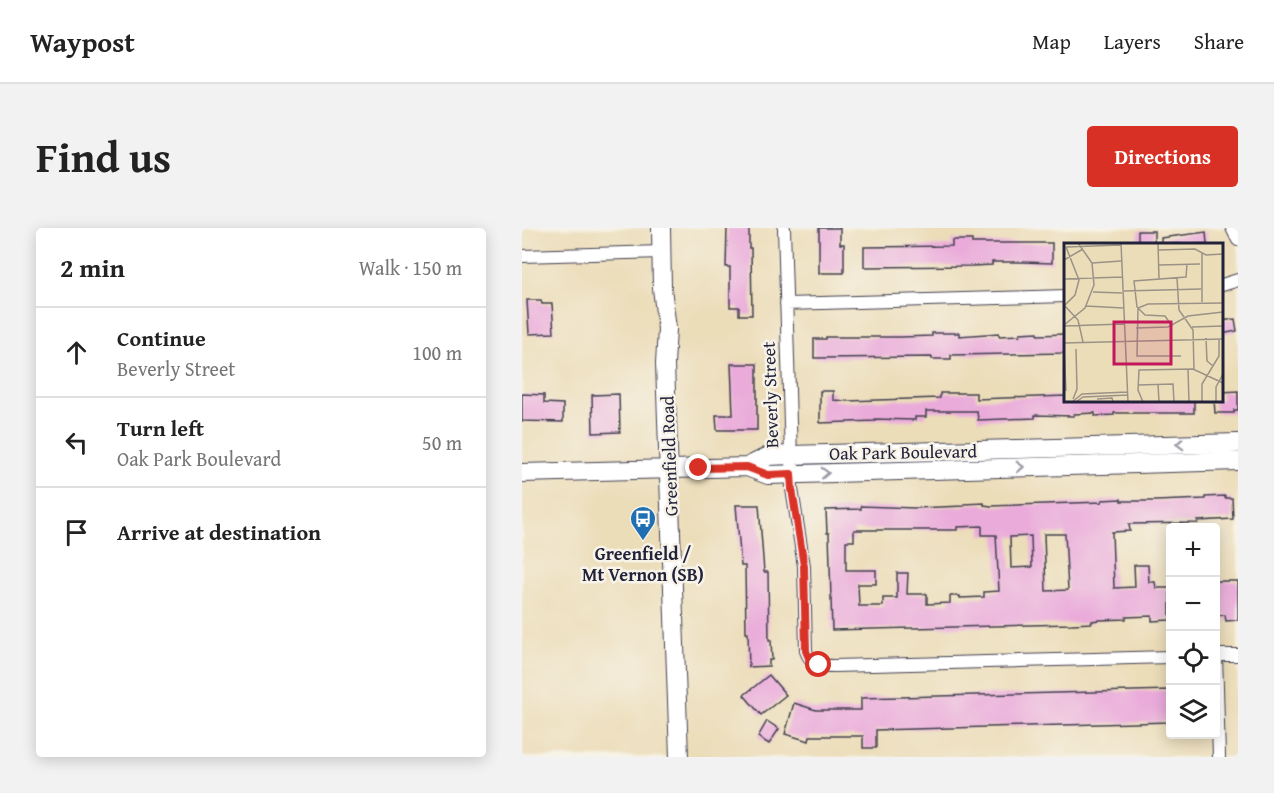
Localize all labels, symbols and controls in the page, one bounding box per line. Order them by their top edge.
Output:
text: Waypost [30,21,135,62]
text: Map [1032,26,1071,57]
text: Layers [1104,26,1161,57]
text: Share [1194,26,1244,57]
text: Find us [36,126,171,187]
button: Directions [1087,126,1238,187]
inset map [1064,243,1223,402]
text: 2 min [60,248,125,287]
text: Walk · 150 m [359,253,462,282]
text: Continue [117,322,206,354]
icon: ahead [60,336,93,369]
text: 100 m [412,338,462,367]
street label: Beverly Street [755,341,785,449]
text: Beverly Street [117,354,235,383]
street label: Greenfield Road [653,395,685,517]
text: Turn left [117,412,204,444]
icon: left [60,426,93,459]
text: 50 m [422,428,462,457]
street label: Oak Park Boulevard [829,437,978,467]
one-way arrow [1175,438,1184,451]
text: Oak Park Boulevard [117,444,281,473]
route end [685,454,711,480]
one-way arrow [1016,461,1025,473]
one-way arrow [821,467,830,480]
bus stop icon: Greenfield / Mt Vernon (SB) [628,504,658,542]
icon: arrive [60,516,93,549]
text: Arrive at destination [117,516,321,548]
map controls [1166,523,1220,739]
button: + [1166,523,1220,577]
place label: Greenfield / Mt Vernon (SB) [582,540,704,588]
button: − [1166,577,1220,631]
button: locate [1166,631,1220,685]
route start [805,651,831,677]
button: layers [1166,685,1220,739]

